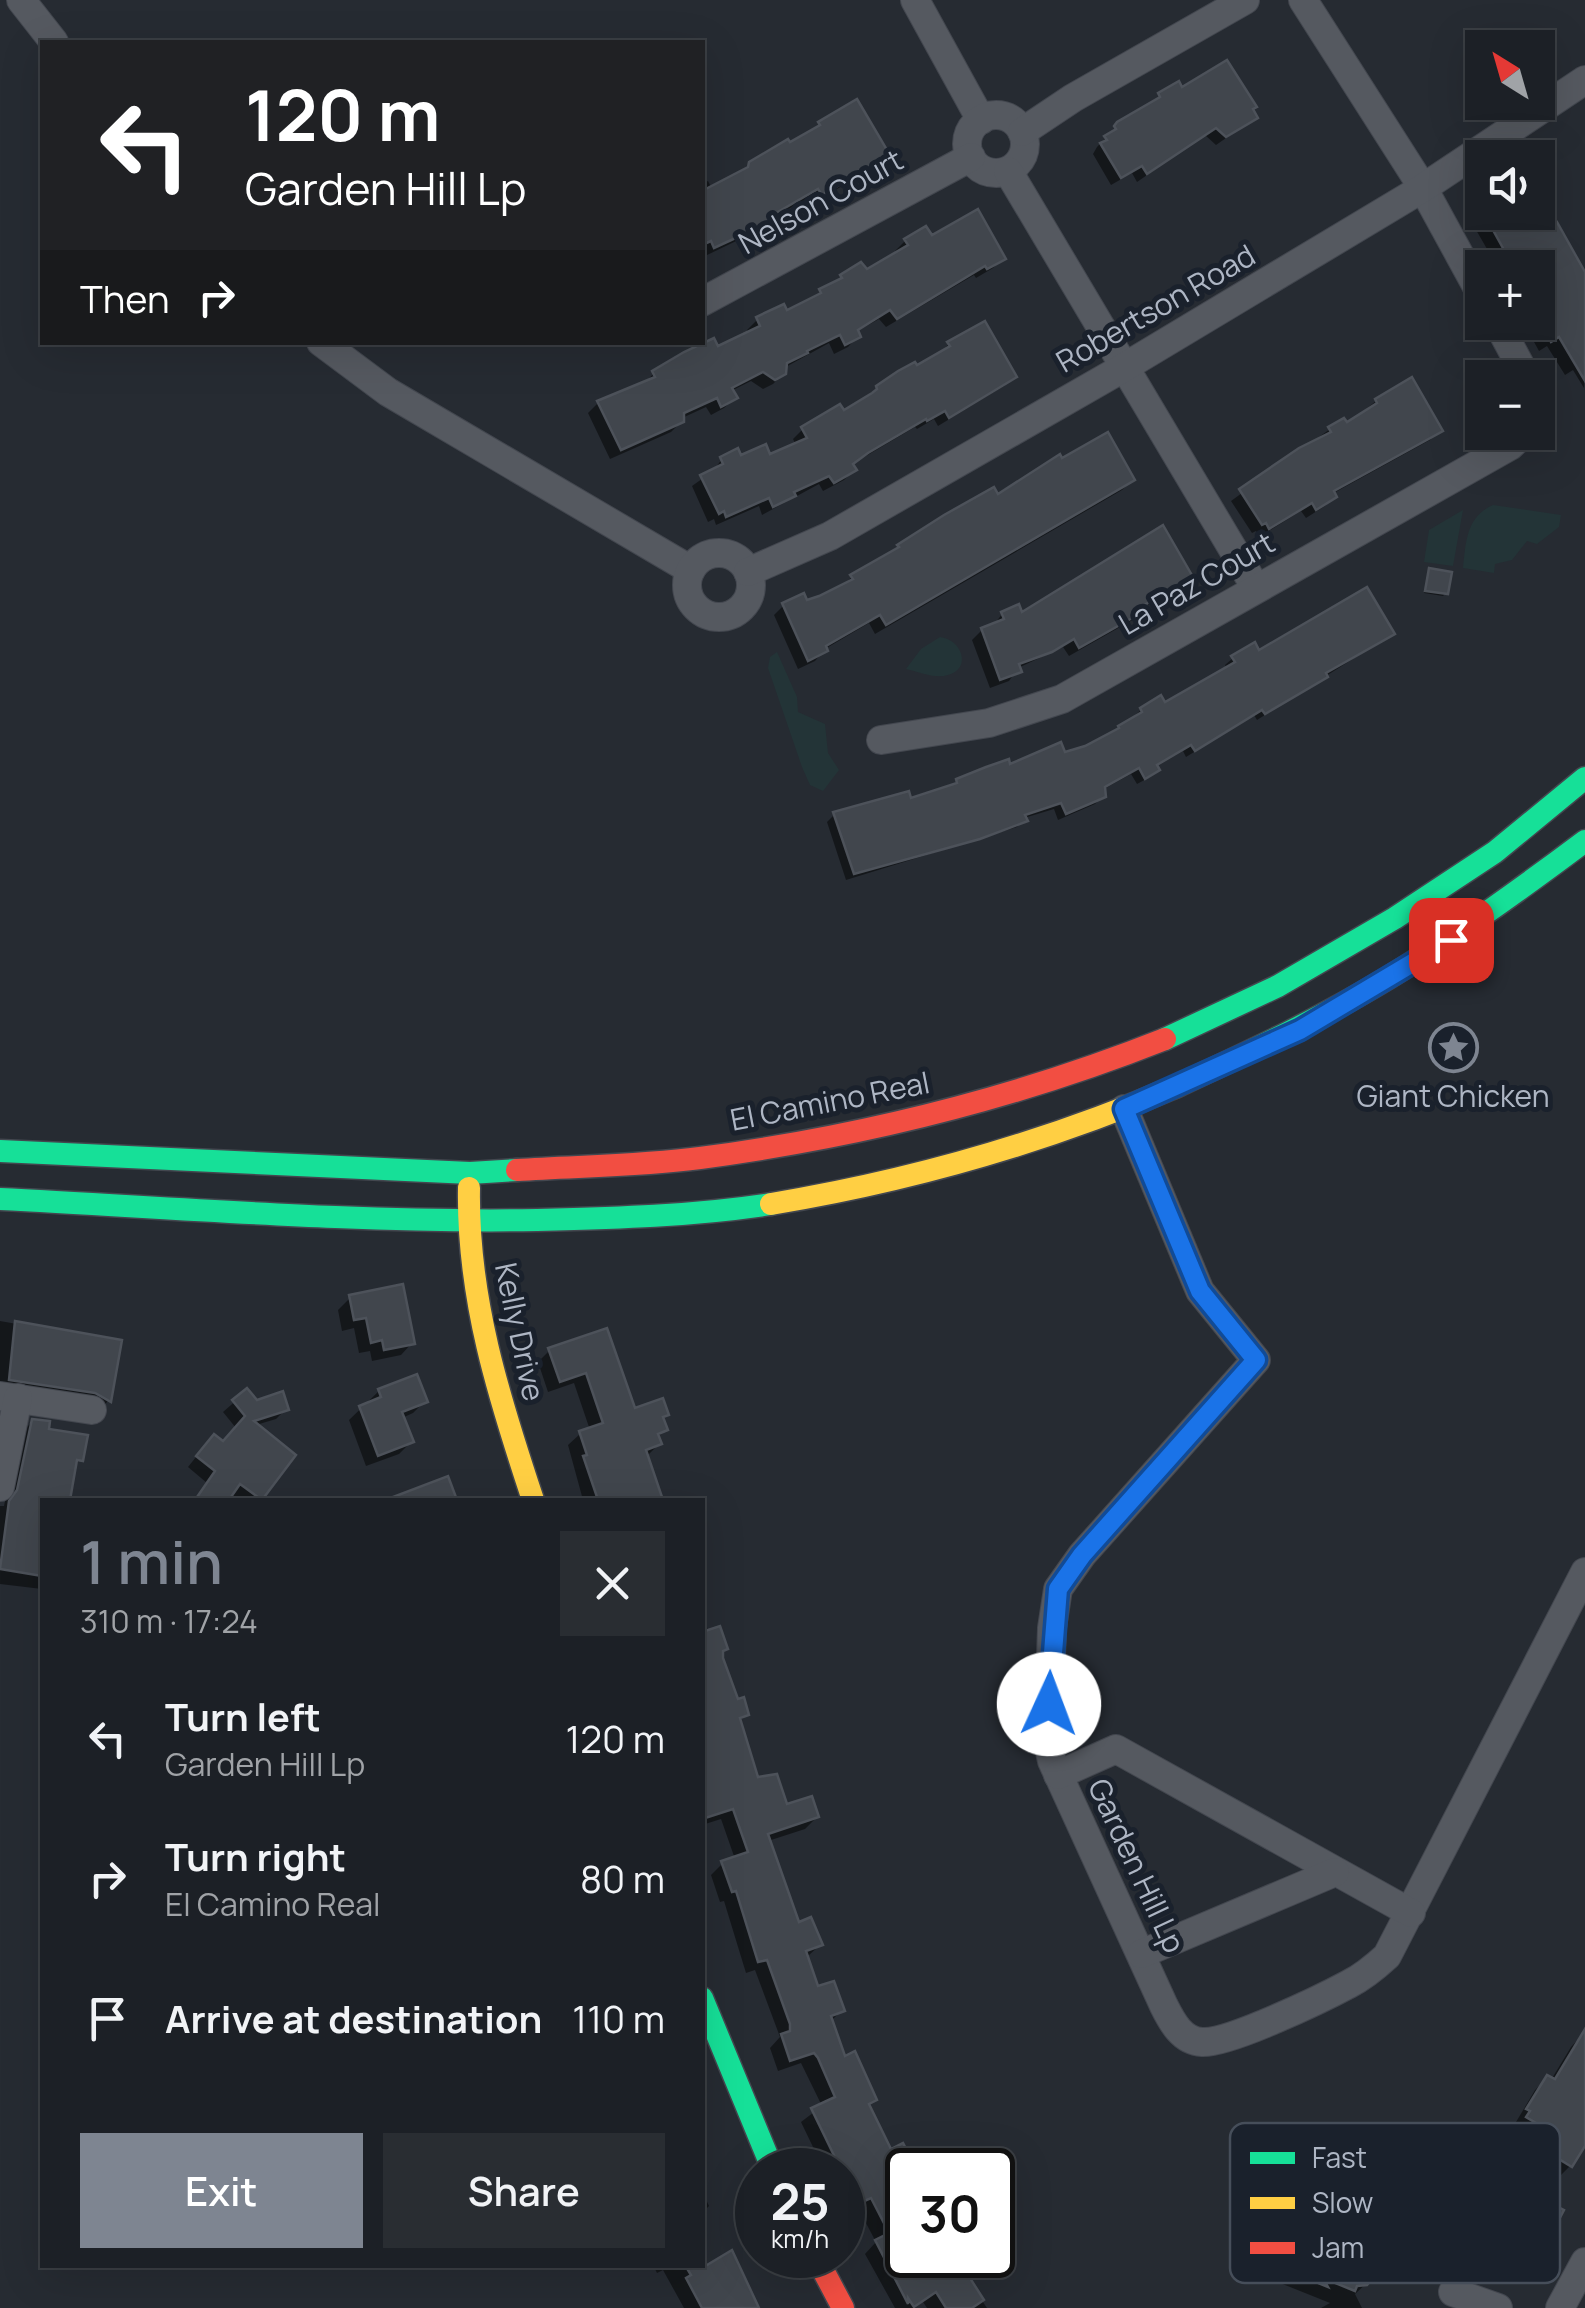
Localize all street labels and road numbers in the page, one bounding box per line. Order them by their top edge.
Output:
street label: Nelson Court [731,139,910,263]
street label: Robertson Road [1048,234,1262,381]
street label: La Paz Court [1111,521,1282,644]
street label: El Camino Real [727,1061,933,1140]
street label: Kelly Drive [486,1259,555,1404]
street label: Garden Hill Lp [1079,1772,1196,1959]

